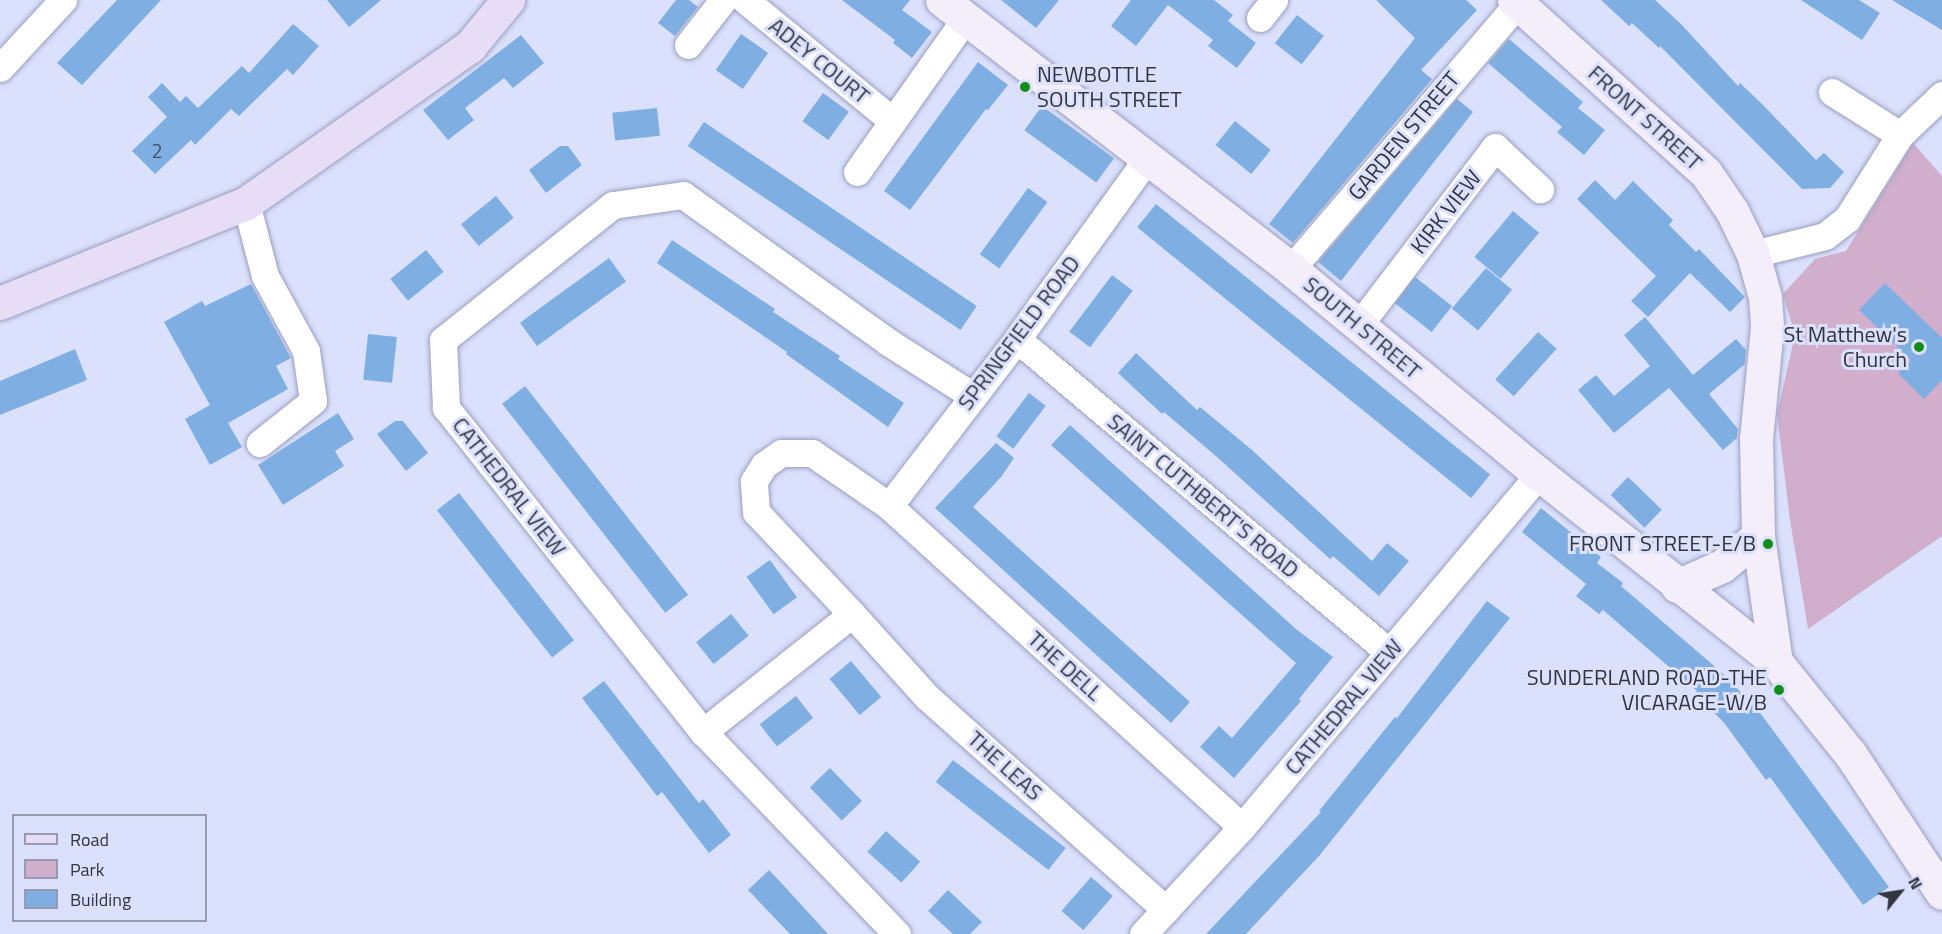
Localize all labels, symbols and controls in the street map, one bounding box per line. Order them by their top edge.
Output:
street label: ADEY COURT [763,13,875,109]
street label: FRONT STREET [1583,60,1707,176]
place label: NEWBOTTLE SOUTH STREET [1037,61,1182,112]
street label: GARDEN STREET [1343,67,1465,205]
marker: NEWBOTTLE SOUTH STREET [1018,80,1032,94]
house number: 2 [151,138,163,162]
street label: KIRK VIEW [1405,165,1487,259]
street label: SPRINGFIELD ROAD [952,251,1086,415]
street label: SOUTH STREET [1298,271,1426,385]
place label: St Matthew's Church [1783,321,1907,372]
marker: St Matthew's Church [1912,340,1926,354]
street label: SAINT CUTHBERT'S ROAD [1102,408,1304,584]
street label: CATHEDRAL VIEW [447,412,571,562]
place label: FRONT STREET-E/B [1569,531,1756,557]
marker: FRONT STREET-E/B [1761,537,1775,551]
street label: THE DELL [1022,626,1108,706]
street label: CATHEDRAL VIEW [1280,634,1408,780]
place label: SUNDERLAND ROAD-THE VICARAGE-W/B [1527,664,1767,716]
marker: SUNDERLAND ROAD-THE VICARAGE-W/B [1772,683,1786,697]
street label: THE LEAS [962,726,1048,806]
legend [12,814,207,922]
text: Road [70,826,109,853]
text: Park [70,856,104,883]
north arrow [1870,862,1930,922]
text: N [1902,872,1929,894]
text: Building [70,886,131,913]

